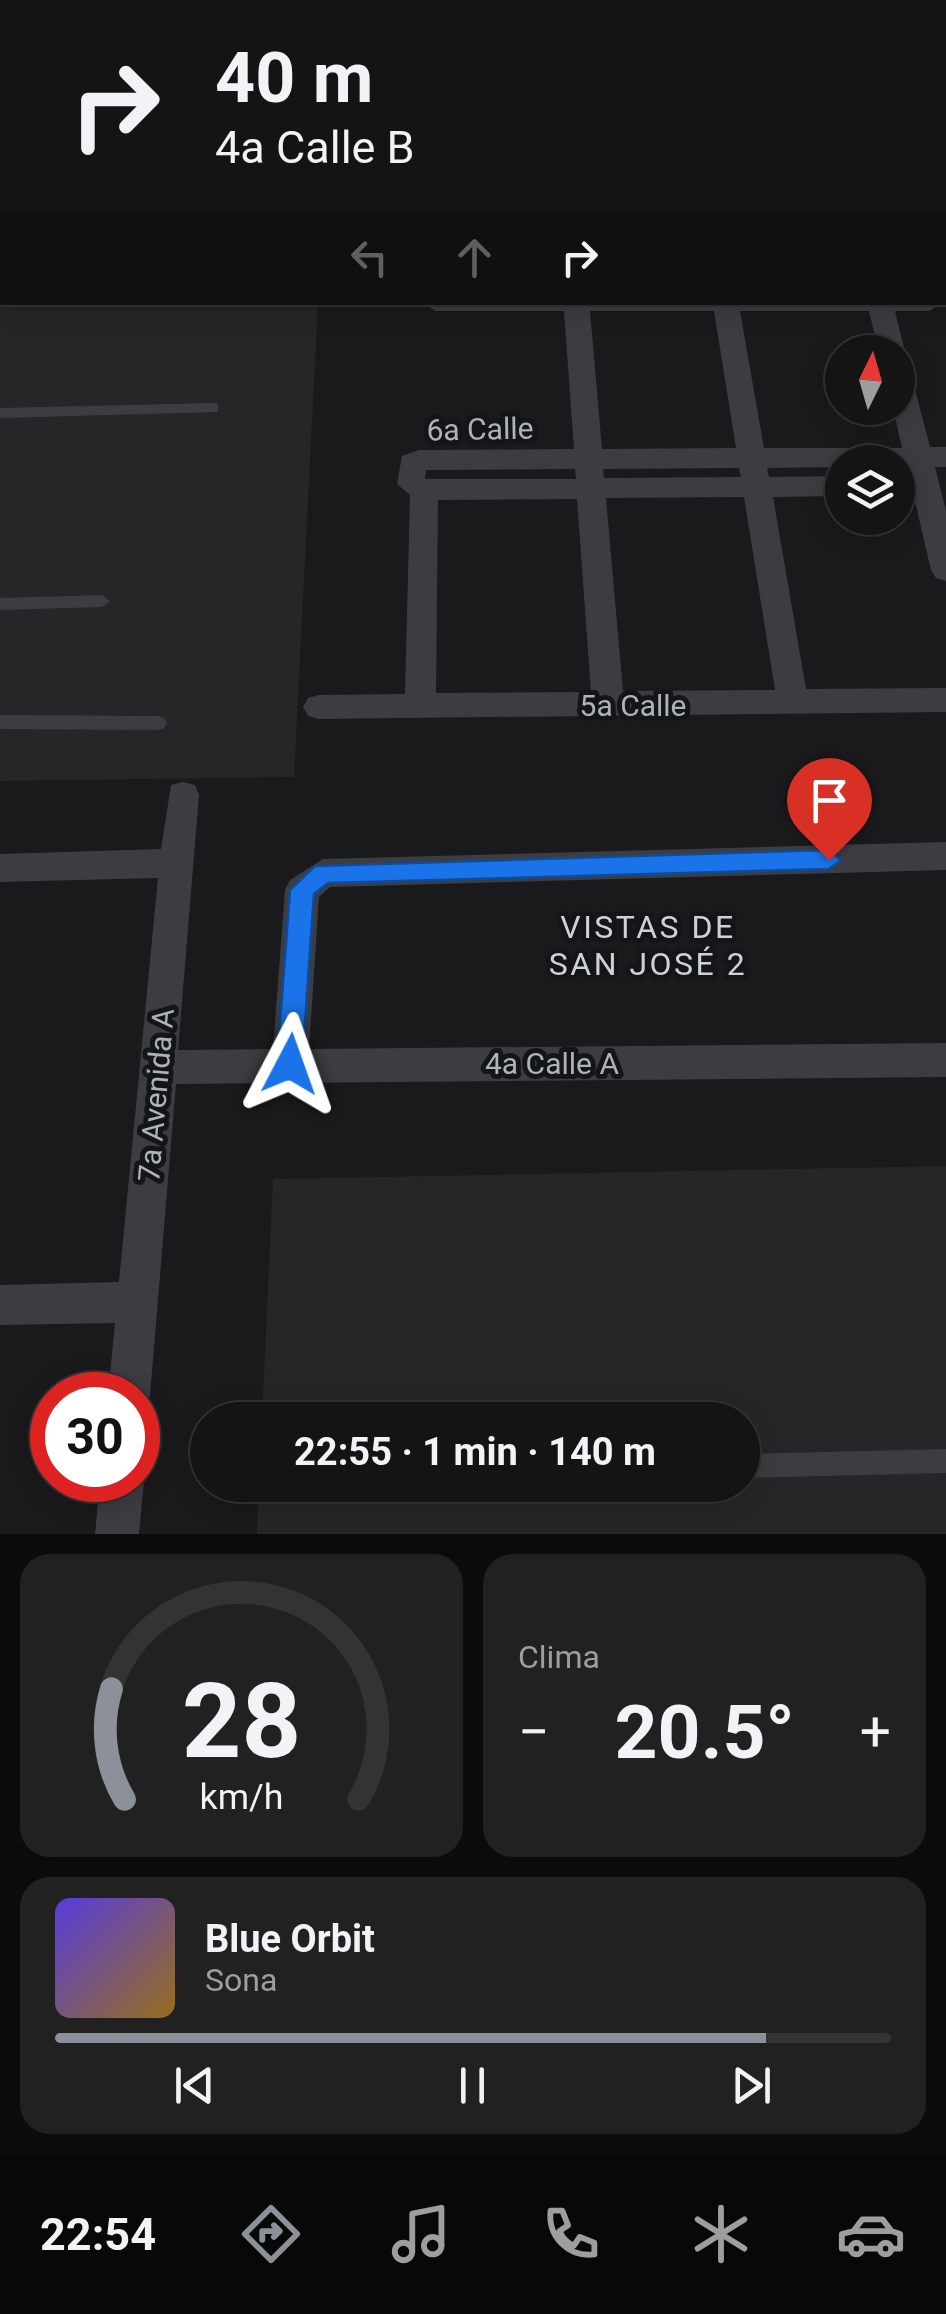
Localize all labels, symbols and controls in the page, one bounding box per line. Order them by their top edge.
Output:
text: 40 m [215,37,373,119]
icon: right [50,40,180,170]
text: 4a Calle B [215,121,415,174]
icon: left [342,230,397,285]
icon: ahead [447,230,502,285]
icon: right [552,230,607,285]
north arrow [825,335,915,425]
map controls [825,335,915,535]
street label: 6a Calle [426,411,534,447]
button: layers [825,445,915,535]
street label: 5a Calle [580,688,686,723]
pin [787,758,872,861]
icon: arrive [802,773,857,828]
district label: VISTAS DE SAN JOSÉ 2 [549,908,747,983]
street label: 7a Avenida A [131,1006,181,1183]
position arrow [238,1012,342,1116]
street label: 4a Calle A [485,1046,619,1081]
speed limit sign: 30 [30,1372,160,1502]
text: 22:55 · 1 min · 140 m [294,1430,656,1474]
text: Clima [518,1638,600,1676]
text: 28 [182,1661,301,1782]
text: 20.5° [615,1688,795,1776]
text: − [518,1700,549,1764]
text: + [860,1700,891,1764]
text: km/h [200,1776,283,1818]
text: Blue Orbit [205,1917,375,1961]
text: Sona [205,1961,277,1999]
icon: previous [167,2058,222,2113]
icon: pause [445,2058,500,2113]
icon: next [724,2058,779,2113]
icon: directions [236,2199,306,2269]
icon: music [386,2199,456,2269]
icon: phone [536,2199,606,2269]
icon: climate [686,2199,756,2269]
icon: car [836,2199,906,2269]
text: 22:54 [40,2208,156,2261]

